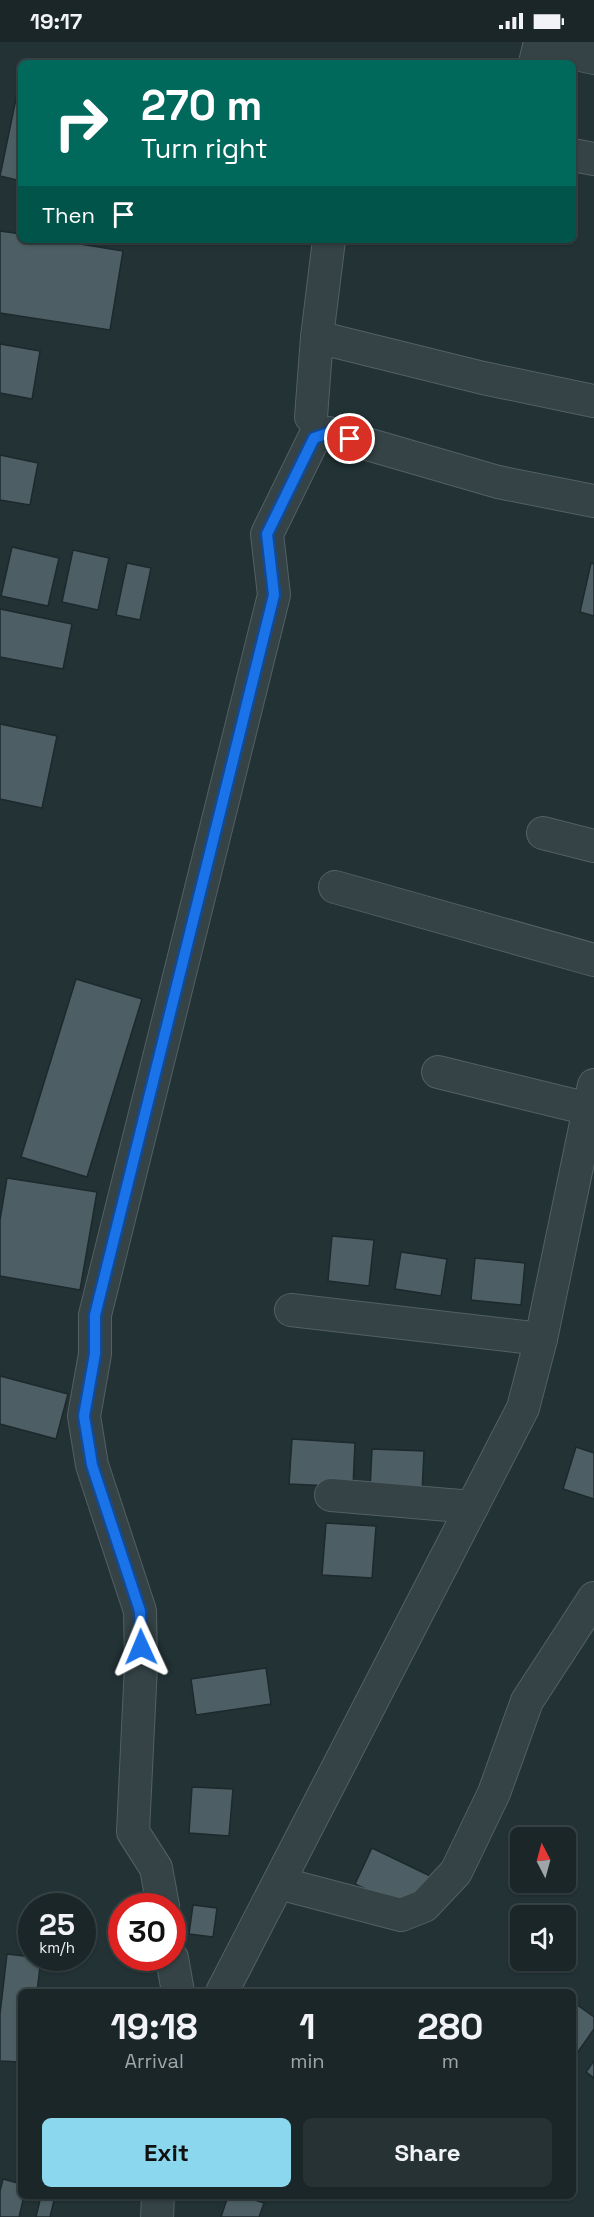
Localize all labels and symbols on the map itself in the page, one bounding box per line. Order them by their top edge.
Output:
pin [324,413,375,464]
position arrow [109,1615,173,1679]
north arrow [510,1827,576,1893]
speed limit sign: 30 [108,1893,186,1971]

